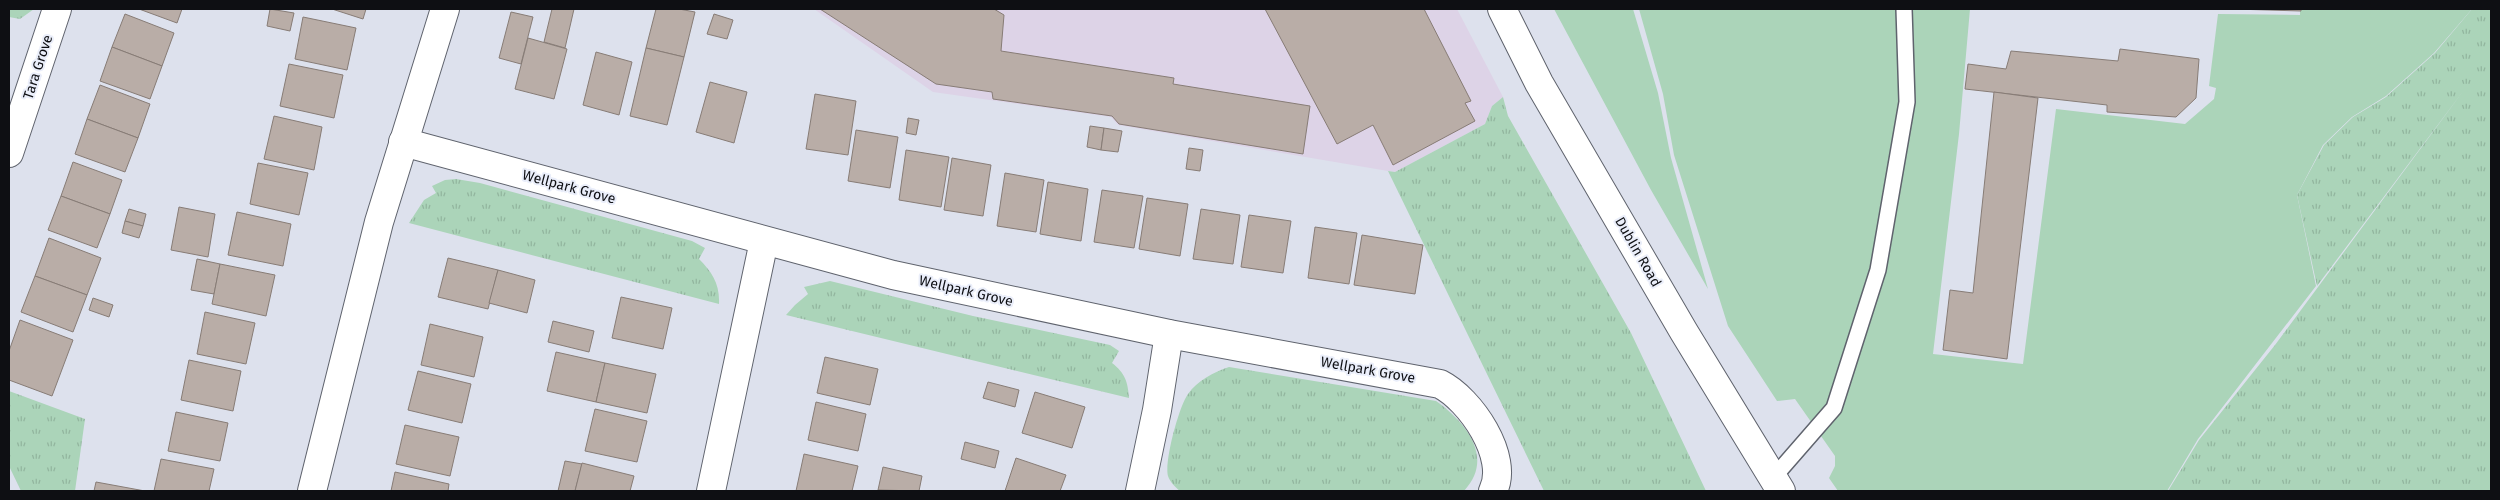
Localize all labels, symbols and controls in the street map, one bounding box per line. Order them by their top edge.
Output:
street label: Tara Grove [20,33,56,101]
street label: Wellpark Grove [521,166,617,208]
street label: Dublin Road [1611,214,1665,290]
street label: Wellpark Grove [917,272,1015,310]
street label: Wellpark Grove [1319,353,1417,387]

